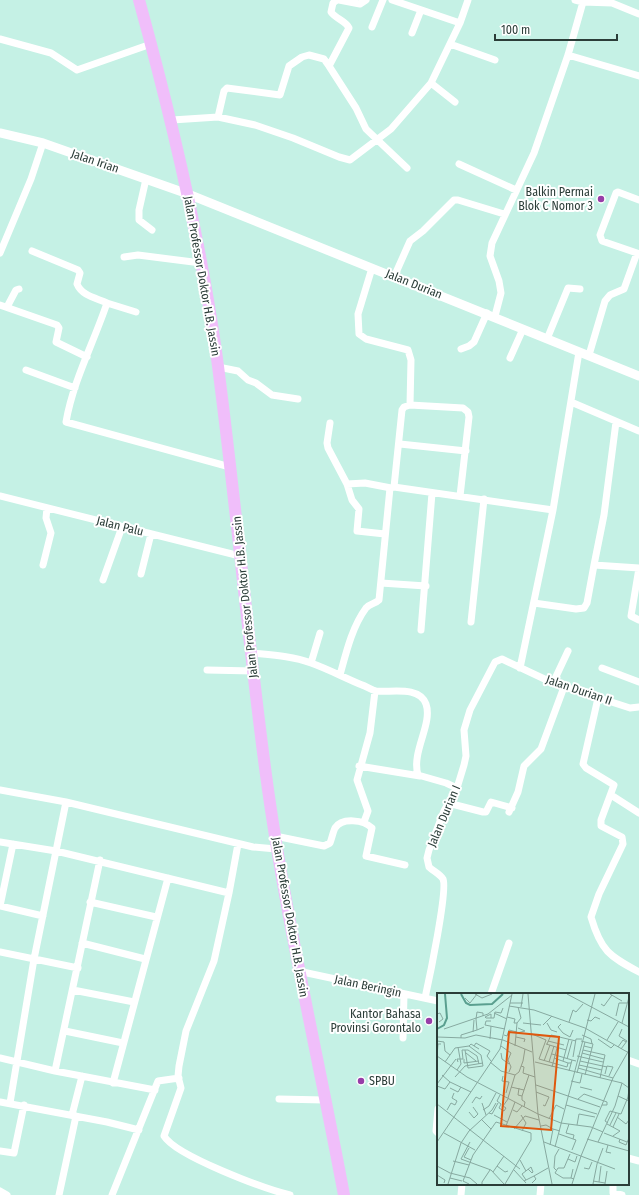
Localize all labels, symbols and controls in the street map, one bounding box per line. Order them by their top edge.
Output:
scale bar [495,16,617,42]
text: 100 m [501,23,530,37]
street label: Jalan Irian [69,146,121,176]
place label: Balkin Permai Blok C Nomor 3 [518,185,593,213]
marker: Balkin Permai Blok C Nomor 3 [596,194,606,204]
street label: Jalan Professor Doktor H.B. Jassin [181,195,223,357]
street label: Jalan Durian [384,266,444,302]
street label: Jalan Palu [95,513,145,539]
street label: Jalan Professor Doktor H.B. Jassin [230,515,260,679]
street label: Jalan Durian II [544,672,614,708]
street label: Jalan Durian I [425,783,463,849]
street label: Jalan Professor Doktor H.B. Jassin [269,836,311,998]
street label: Jalan Beringin [333,972,403,1000]
inset map [437,993,629,1185]
place label: Kantor Bahasa Provinsi Gorontalo [330,1007,421,1035]
marker: Kantor Bahasa Provinsi Gorontalo [424,1016,434,1026]
place label: SPBU [369,1074,395,1088]
marker: SPBU [356,1076,366,1086]

